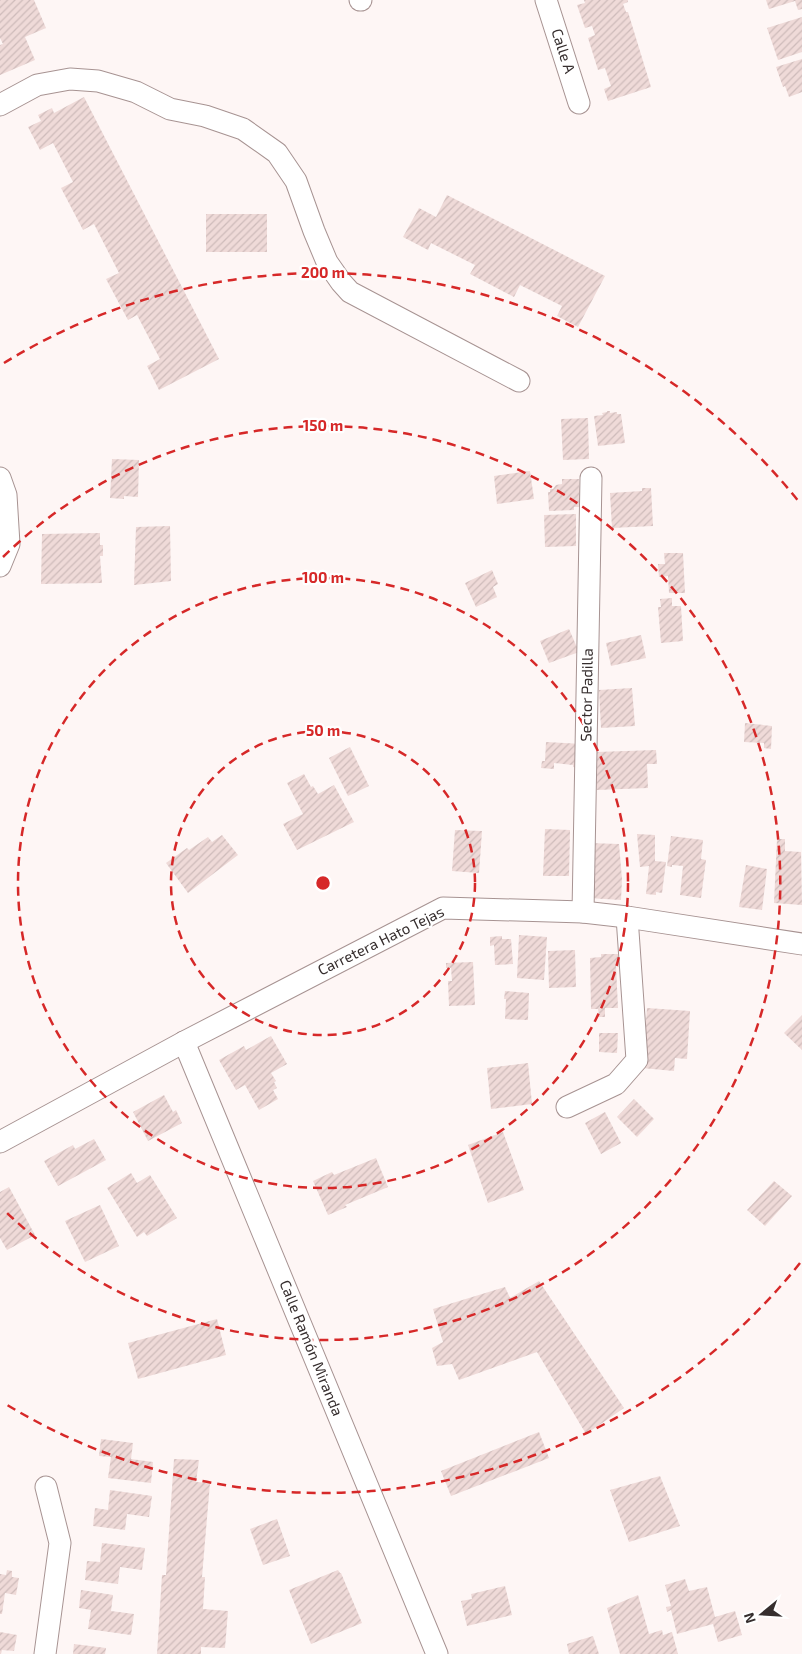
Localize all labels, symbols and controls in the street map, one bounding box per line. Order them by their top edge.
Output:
street label: Calle A [548,26,580,76]
text: 200 m [301,263,345,281]
text: 150 m [303,416,343,434]
text: 100 m [302,568,344,586]
street label: Sector Padilla [576,648,596,742]
text: 50 m [306,721,340,739]
centre of rings [314,874,332,892]
street label: Carretera Hato Tejas [314,902,447,979]
street label: Calle Ramón Miranda [276,1277,347,1418]
north arrow [737,1589,787,1639]
text: N [740,1611,759,1626]

